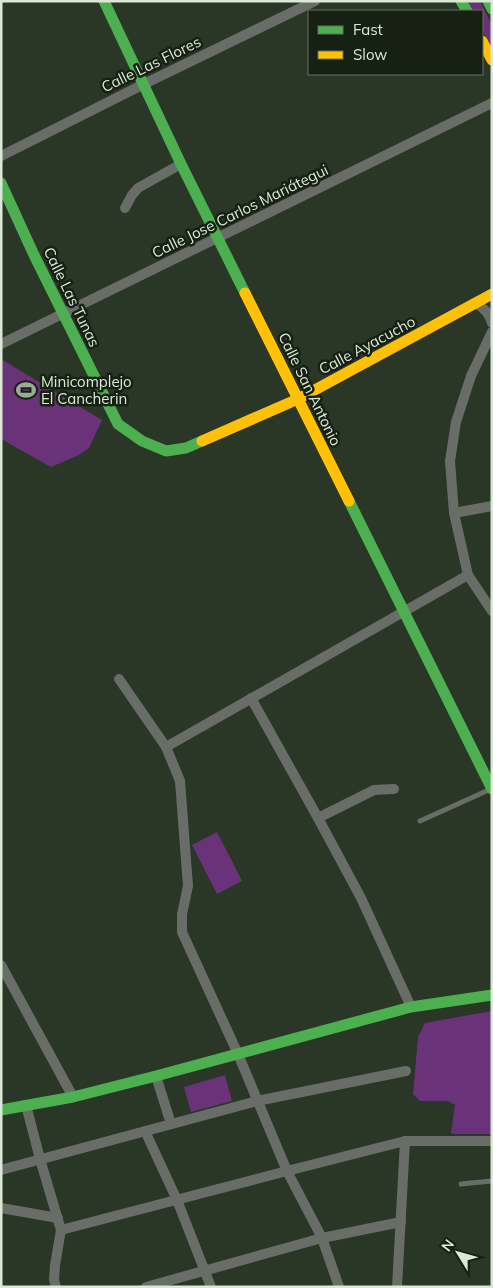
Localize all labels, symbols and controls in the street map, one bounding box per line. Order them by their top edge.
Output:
legend [308,10,483,75]
text: Fast [353,20,383,39]
street label: Calle Las Flores [98,32,204,96]
text: Slow [353,45,387,64]
street label: Calle Jose Carlos Mariátegui [149,160,331,262]
street label: Calle Las Tunas [40,244,104,350]
street label: Calle Ayacucho [316,312,418,378]
street label: Calle San Antonio [274,329,346,449]
place label: Minicomplejo El Cancherin [41,372,132,408]
sports icon: Minicomplejo El Cancherin [15,379,37,401]
north arrow [433,1228,483,1278]
text: N [437,1236,458,1255]

